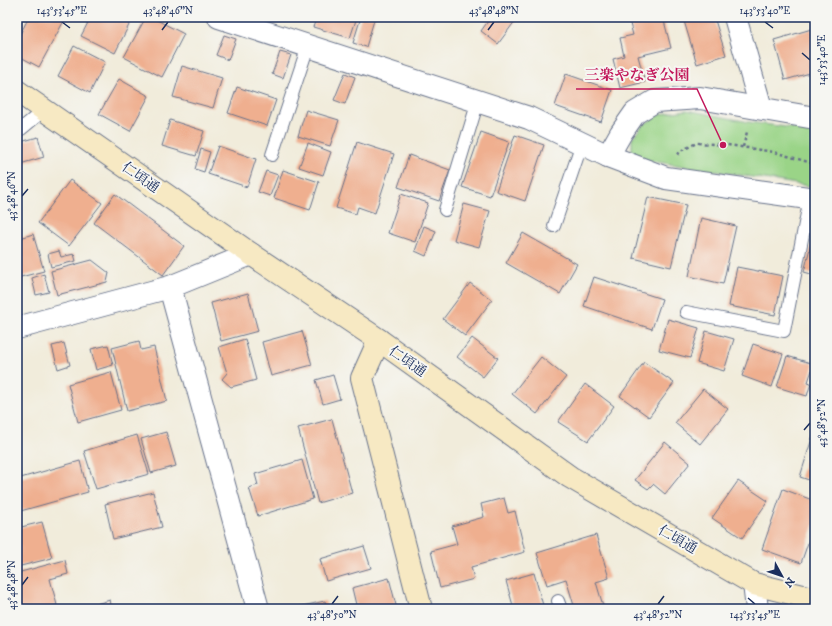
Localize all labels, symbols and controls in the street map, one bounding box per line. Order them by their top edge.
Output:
text: 143°53'45"E [37,5,87,17]
text: 43°48'46"N [143,5,193,17]
text: 43°48'48"N [469,5,519,17]
text: 143°53'40"E [740,5,790,17]
text: 143°53'40"E [816,35,828,85]
callout: 三楽やなぎ公園 [576,62,697,89]
text: 三楽やなぎ公園 [584,66,690,85]
street label: 仁頃通 [118,158,163,197]
text: 43°48'46"N [6,171,18,221]
street label: 仁頃通 [385,342,430,381]
text: 43°48'52"N [816,398,828,448]
street label: 仁頃通 [655,522,700,558]
north arrow [762,556,802,596]
text: 43°48'48"N [6,560,18,610]
text: N [781,574,797,590]
text: 43°48'50"N [307,609,357,621]
text: 43°48'52"N [633,609,683,621]
text: 143°53'45"E [730,609,780,621]

